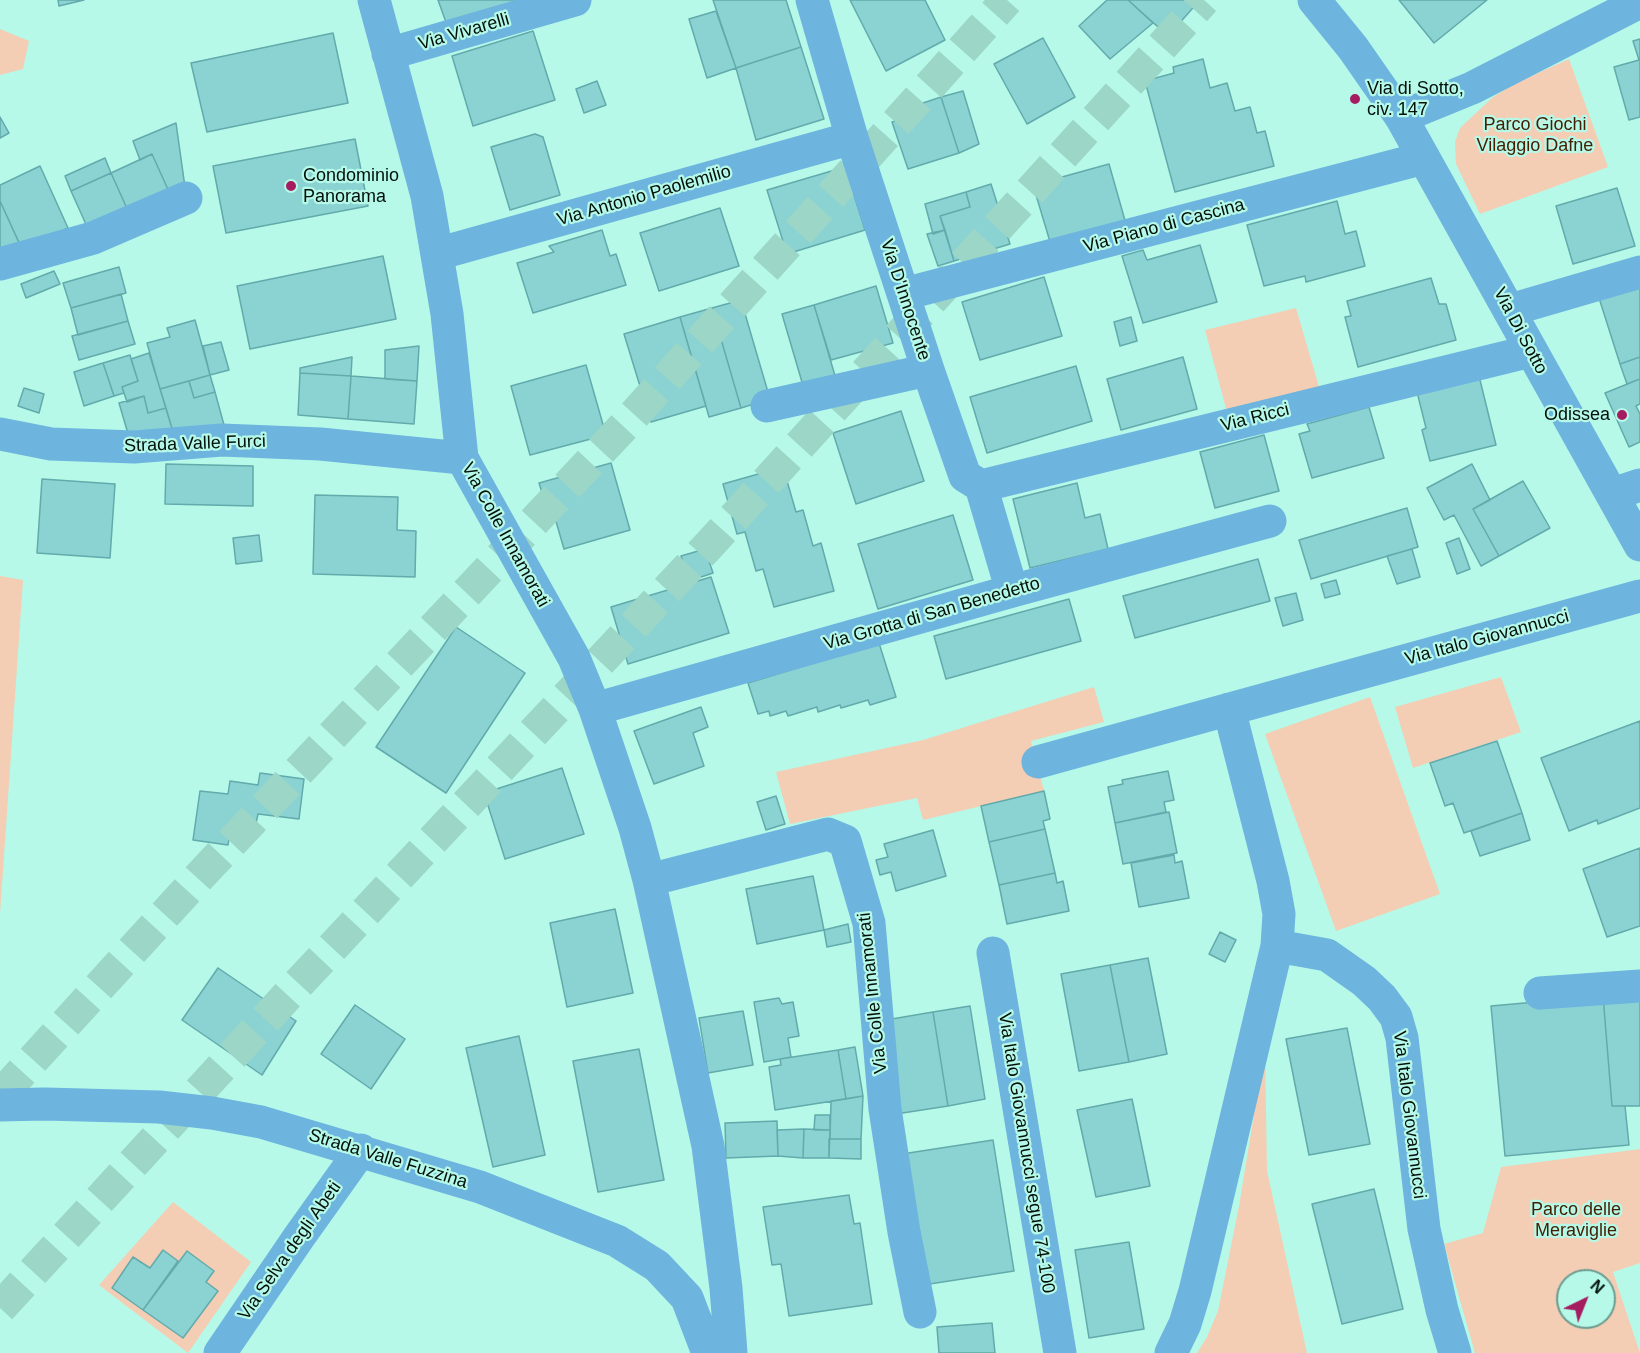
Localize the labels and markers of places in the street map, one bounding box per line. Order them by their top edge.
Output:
place label: Via di Sotto, civ. 147 [1367,78,1464,121]
marker: Via di Sotto, civ. 147 [1348,92,1362,106]
place label: Condominio Panorama [303,165,399,207]
marker: Condominio Panorama [284,179,298,193]
place label: Odissea [1544,404,1610,426]
marker: Odissea [1615,408,1629,422]

